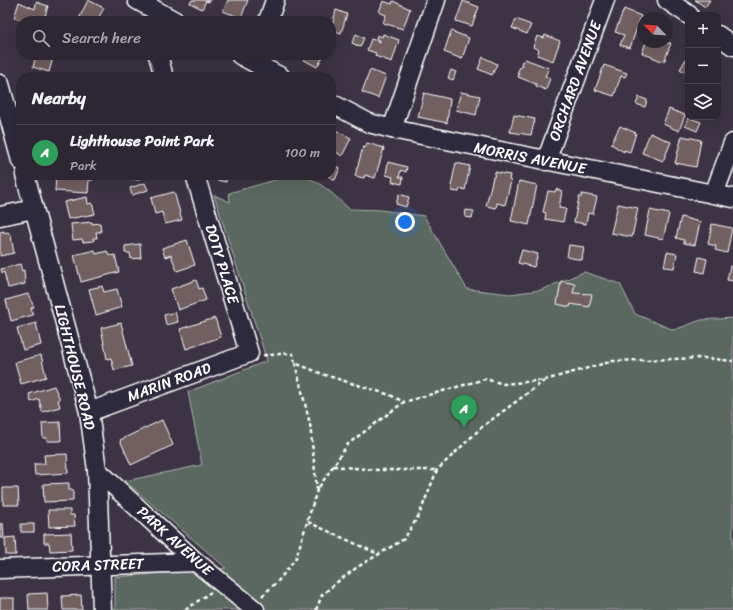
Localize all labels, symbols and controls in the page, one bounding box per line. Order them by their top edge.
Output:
north arrow [637,12,673,48]
map controls [685,12,721,120]
button: + [685,12,721,48]
search box [16,16,336,60]
street label: ORCHARD AVENUE [541,16,609,145]
text: Search here [62,25,141,51]
icon: search [30,27,52,49]
button: − [685,48,721,84]
text: Nearby [32,83,86,113]
button: layers [685,84,721,120]
text: Lighthouse Point Park [70,128,215,154]
street label: MORRIS AVENUE [472,134,590,182]
text: A [41,141,49,164]
text: 100 m [285,141,320,164]
text: Park [70,154,97,177]
your location [395,212,415,232]
street label: DOTY PLACE [198,221,247,309]
street label: LIGHTHOUSE ROAD [47,301,103,433]
street label: MARIN ROAD [123,355,215,409]
pin: A [451,395,477,428]
street label: PARK AVENUE [131,499,220,584]
street label: CORA STREET [52,550,146,580]

